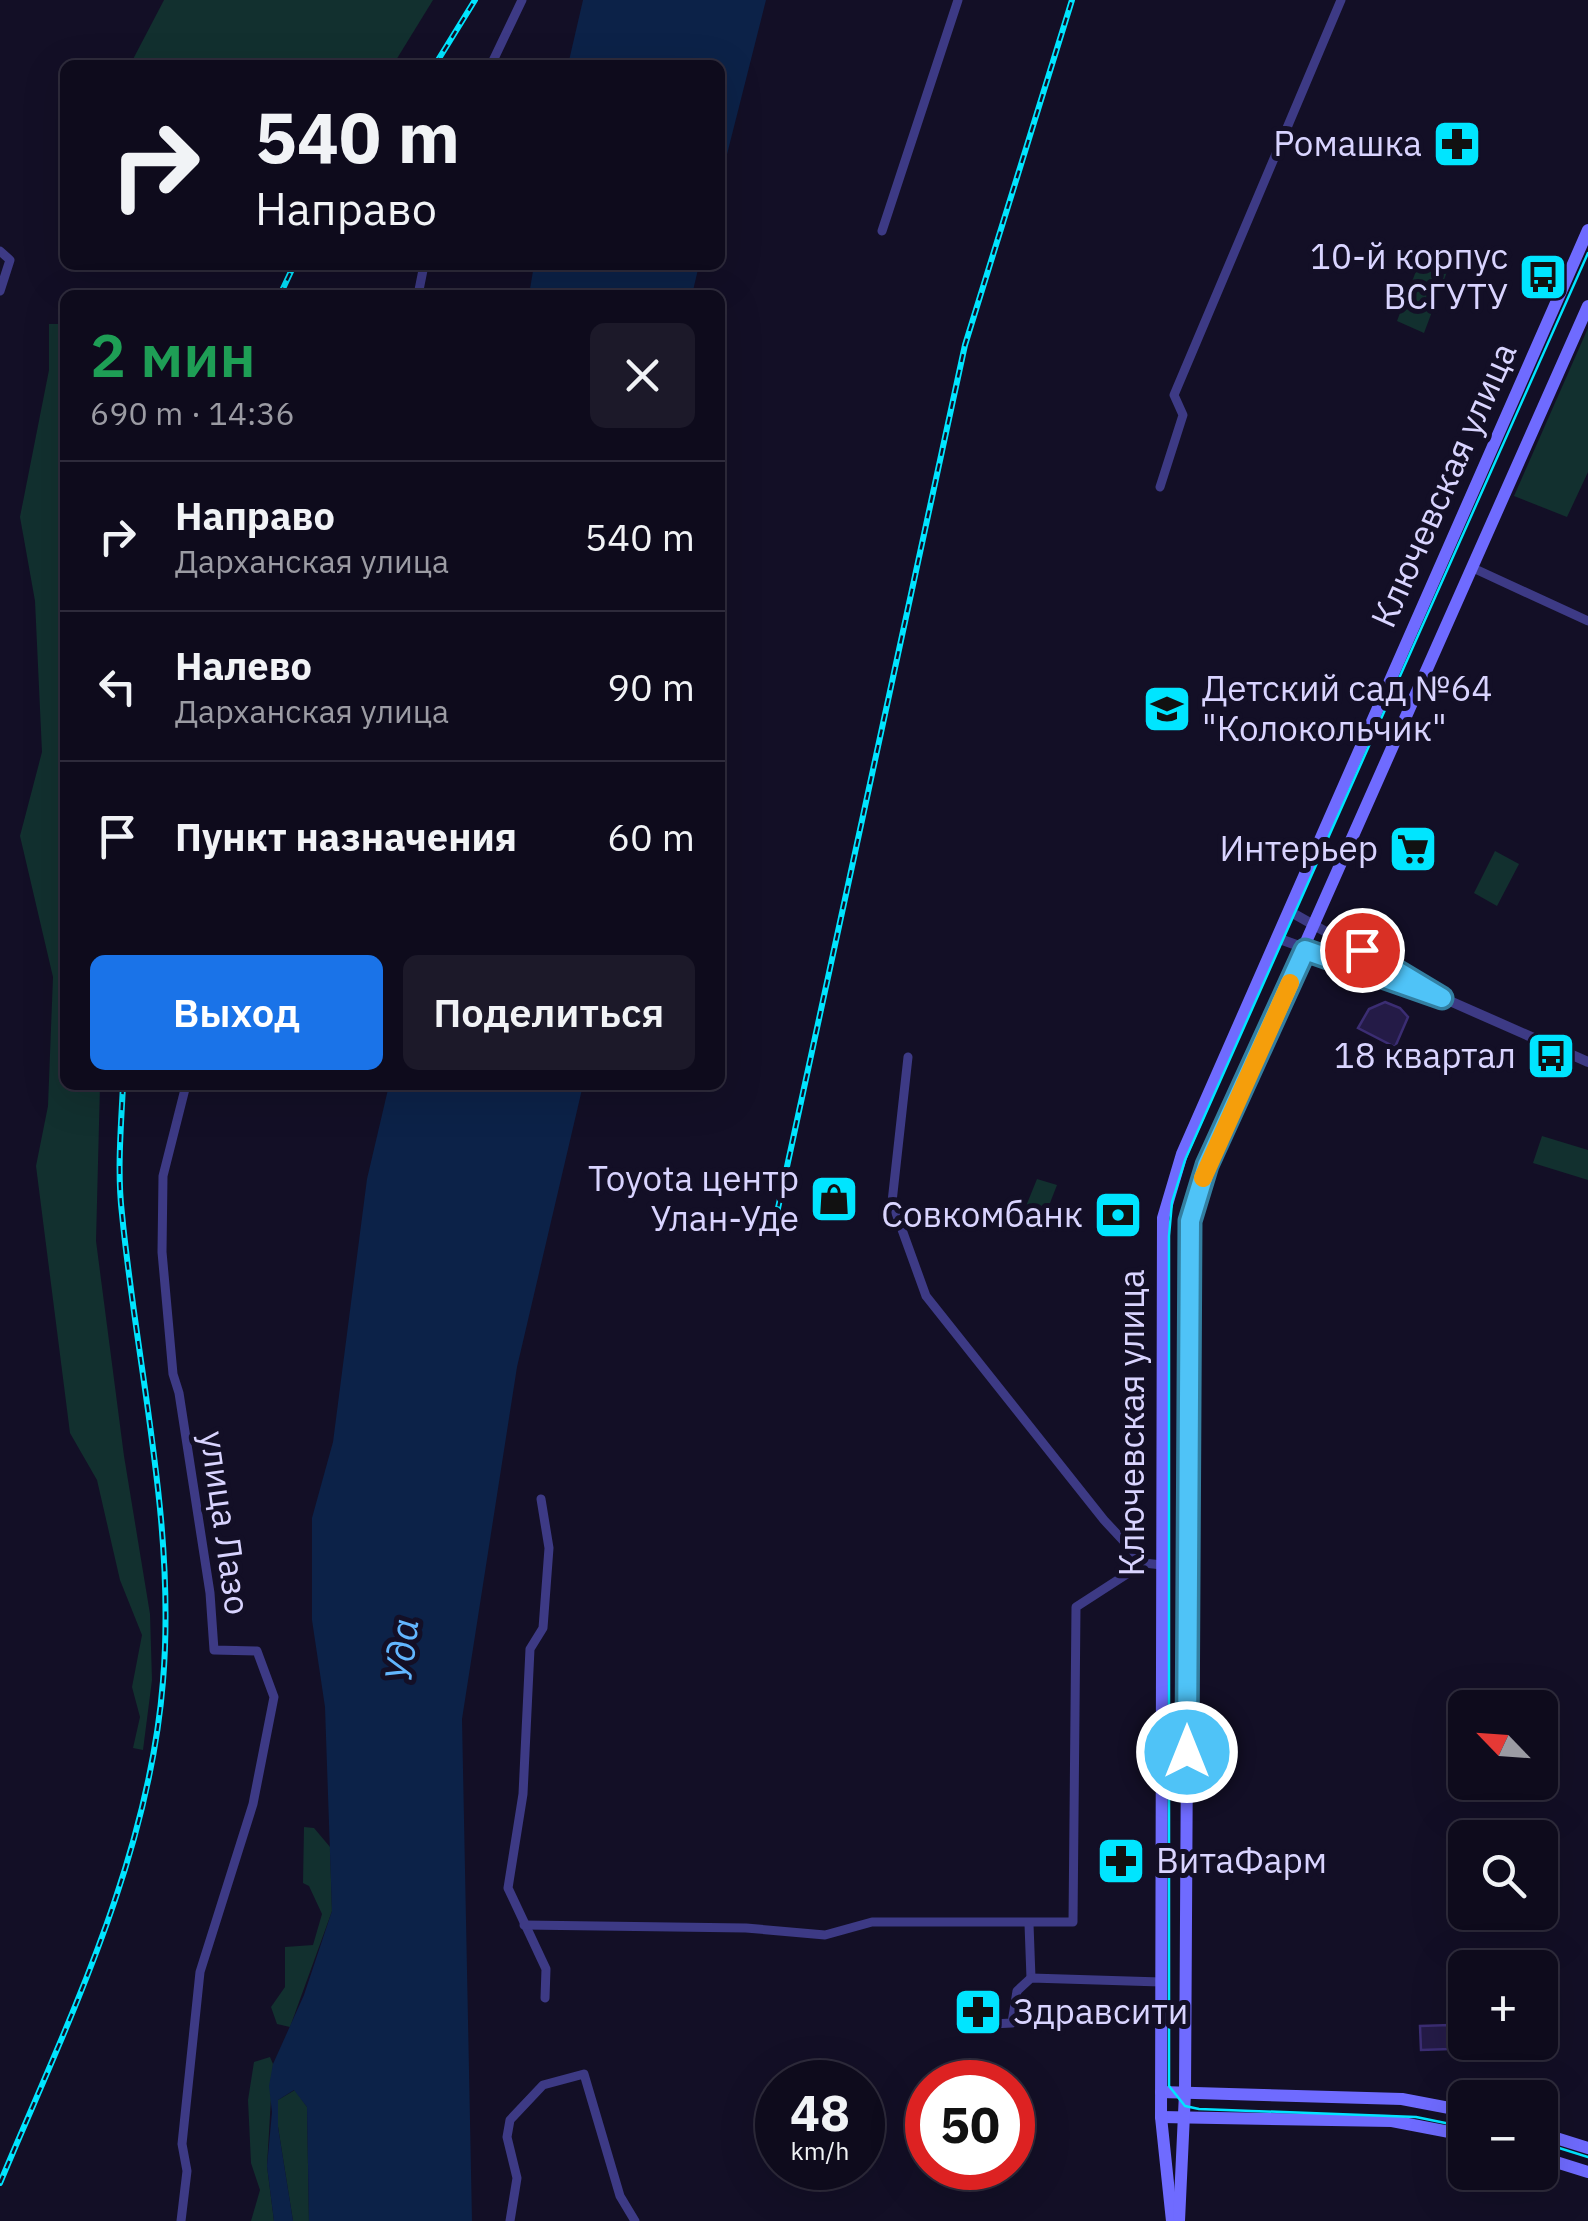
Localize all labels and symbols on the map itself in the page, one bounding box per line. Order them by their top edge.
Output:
pharmacy icon: Ромашка [1431,118,1483,170]
place label: Ромашка [1273,120,1422,166]
place label: 10-й корпус ВСГУТУ [1310,233,1508,319]
bus stop icon: 10-й корпус ВСГУТУ [1517,251,1569,303]
street label: Ключевская улица [1360,335,1527,634]
place label: Детский сад №64 "Колокольчик" [1202,665,1493,751]
school or university icon: Детский сад №64 "Колокольчик" [1141,683,1193,735]
supermarket icon: Интерьер [1387,823,1439,875]
place label: Интерьер [1219,825,1378,871]
pin [1320,908,1405,993]
bus stop icon: 18 квартал [1525,1030,1577,1082]
place label: 18 квартал [1334,1032,1516,1078]
place label: Toyota центр Улан-Уде [588,1155,799,1241]
shop icon: Toyota центр Улан-Уде [808,1173,860,1225]
bank icon: Совкомбанк [1092,1189,1144,1241]
place label: Совкомбанк [881,1191,1083,1237]
street label: Ключевская улица [1108,1269,1154,1577]
street label: улица Лазо [190,1428,262,1618]
water label: Уда [372,1616,429,1684]
north arrow [1448,1690,1558,1800]
position arrow [1135,1700,1239,1804]
pharmacy icon: ВитаФарм [1095,1835,1147,1887]
place label: ВитаФарм [1156,1837,1327,1883]
pharmacy icon: Здравсити [952,1986,1004,2038]
place label: Здравсити [1013,1988,1188,2034]
speed limit sign: 50 [905,2060,1035,2190]

